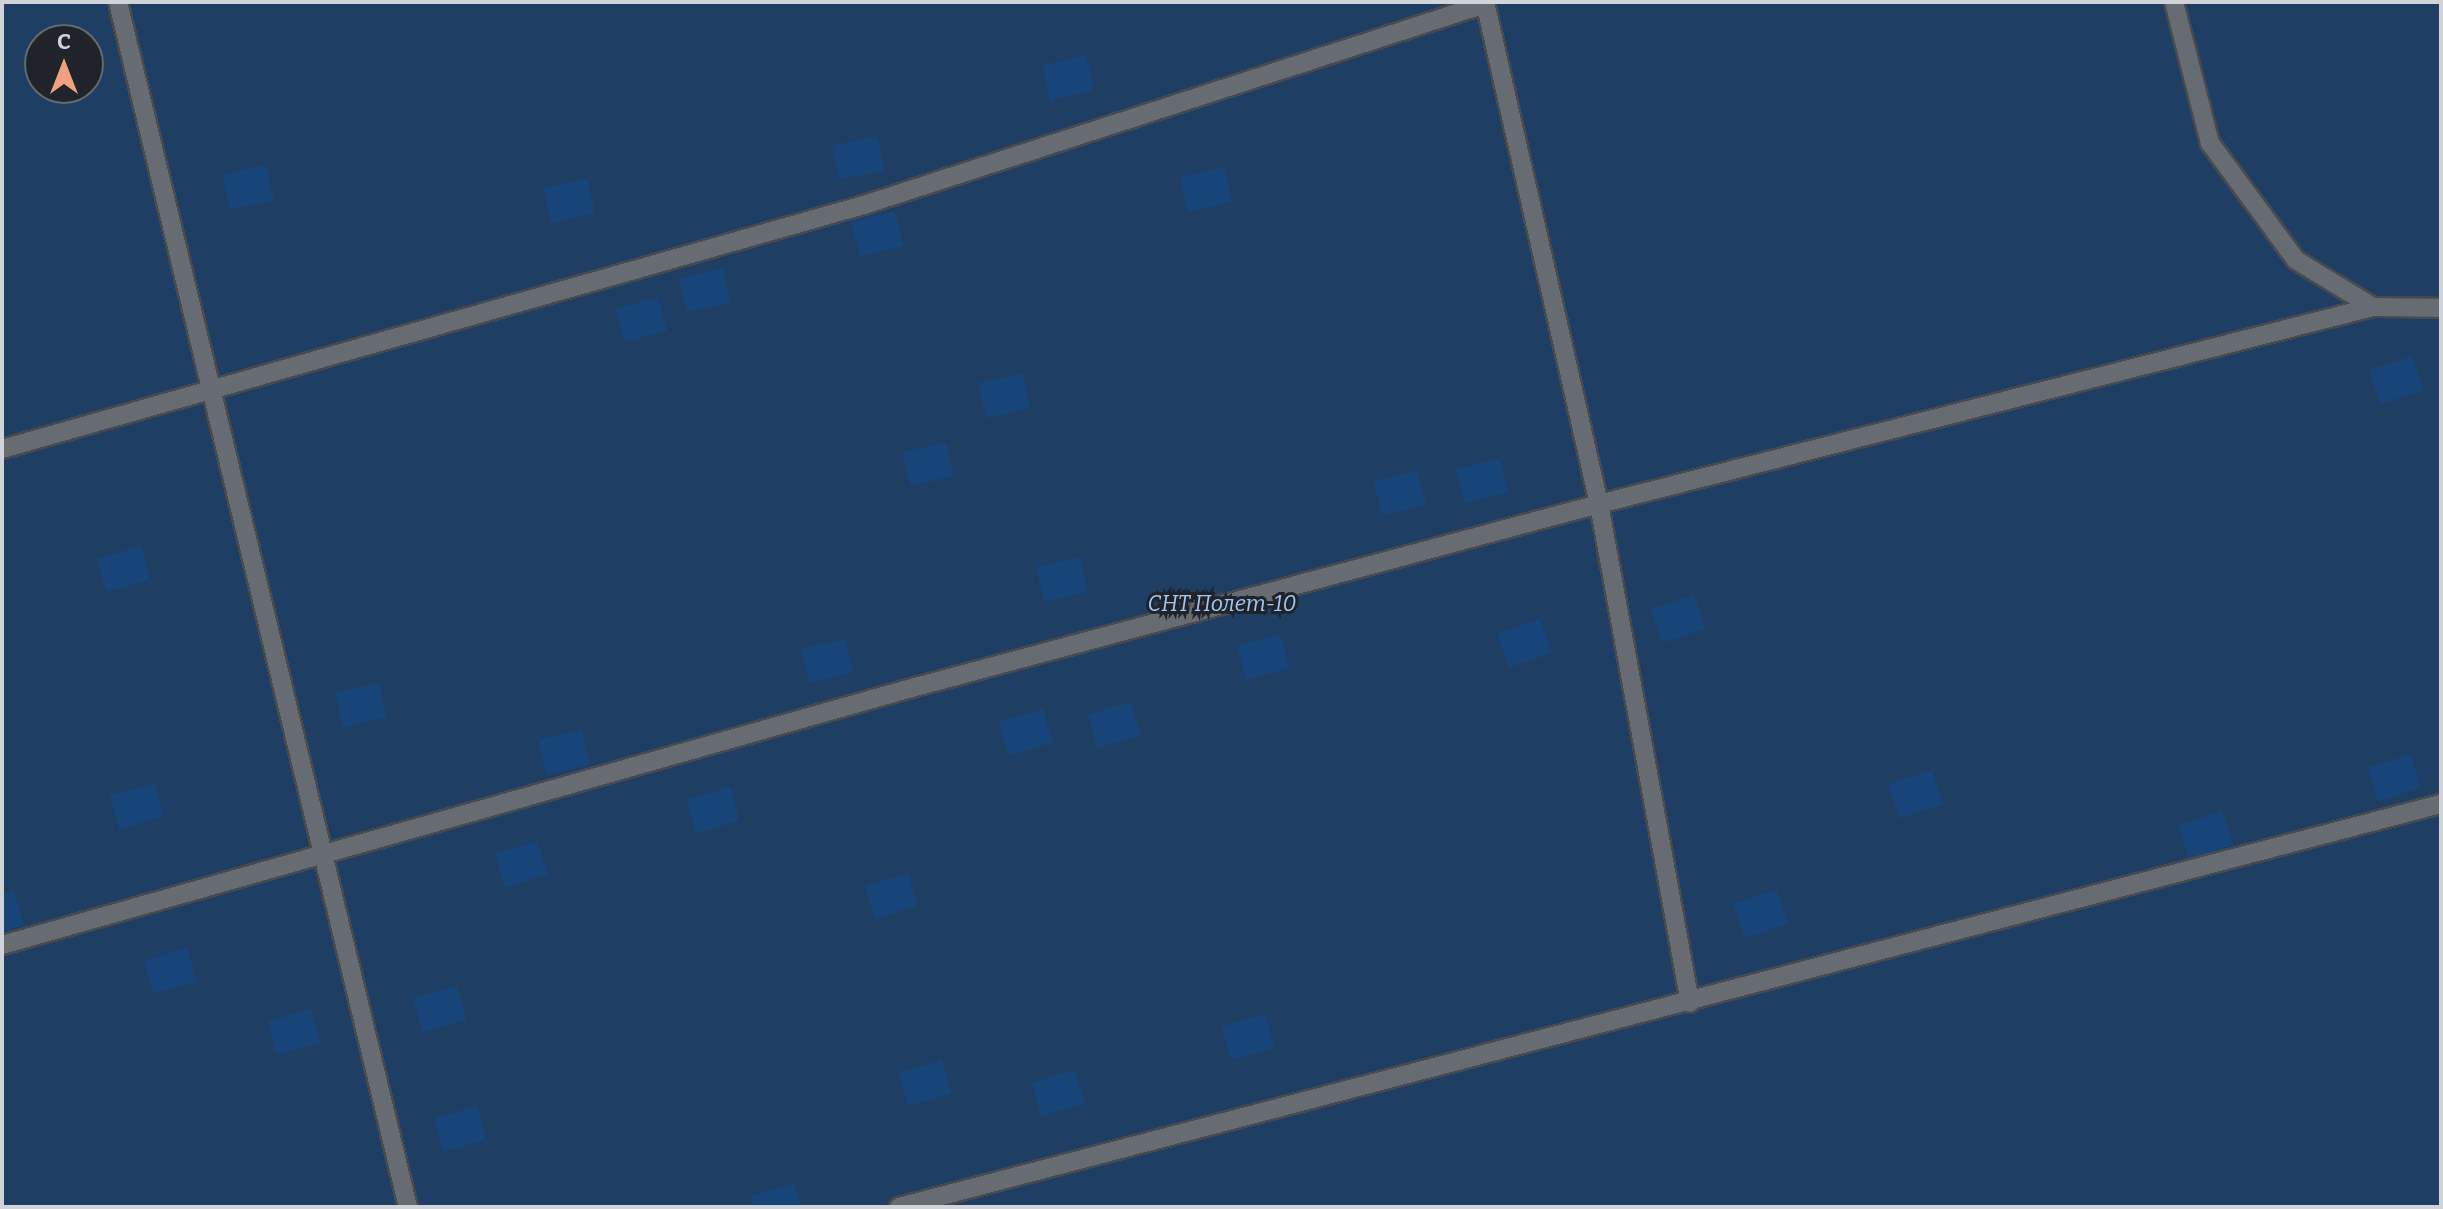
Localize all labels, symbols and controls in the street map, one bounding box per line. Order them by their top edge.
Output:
north arrow [24,24,104,104]
text: С [57,28,71,55]
park label: СНТ Полет-10 [1148,591,1296,617]

